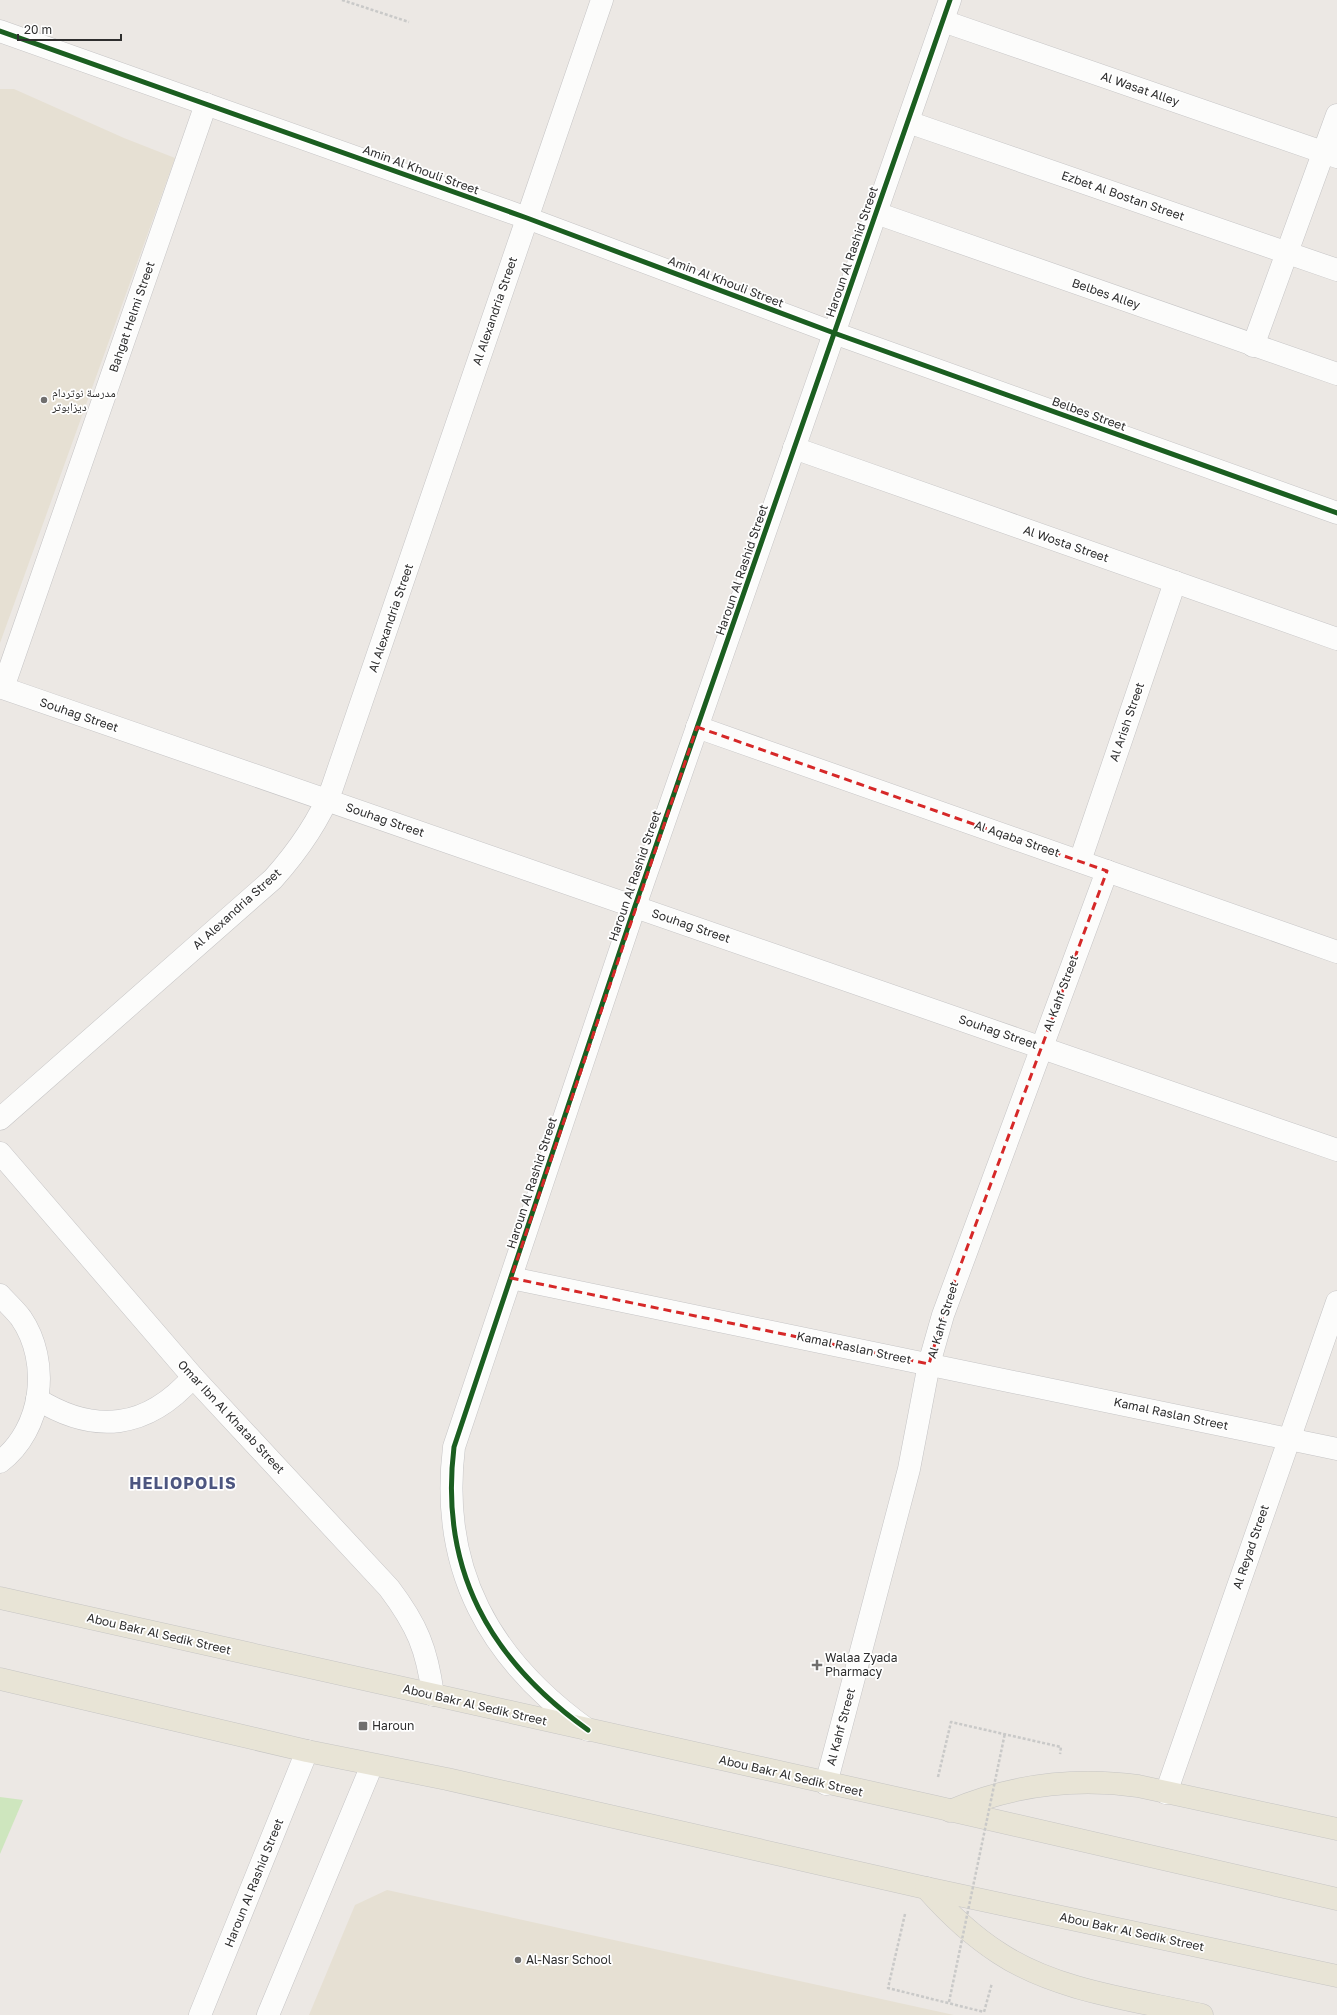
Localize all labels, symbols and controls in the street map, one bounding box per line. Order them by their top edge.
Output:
scale bar [18,16,121,42]
text: 20 m [24,22,52,37]
street label: Al Wasat Alley [1099,68,1182,109]
street label: Amin Al Khouli Street [361,142,482,198]
street label: Ezbet Al Bostan Street [1060,167,1187,224]
street label: Haroun Al Rashid Street [822,184,881,319]
street label: Amin Al Khouli Street [666,253,786,311]
street label: Al Alexandria Street [469,254,520,367]
street label: Bahgat Helmi Street [105,259,158,374]
street label: Belbes Alley [1070,275,1143,312]
place label: مدرسة نوتردام ديزابوتر [51,385,116,414]
street label: Belbes Street [1050,393,1129,434]
marker: مدرسة نوتردام ديزابوتر [39,395,49,405]
street label: Haroun Al Rashid Street [712,502,771,637]
street label: Al Wosta Street [1021,522,1111,565]
street label: Al Alexandria Street [365,561,416,674]
street label: Al Arish Street [1106,680,1147,763]
street label: Souhag Street [38,694,121,735]
street label: Souhag Street [344,799,427,840]
street label: Haroun Al Rashid Street [605,808,664,943]
street label: Al Aqaba Street [972,817,1062,860]
street label: Al Alexandria Street [189,865,284,952]
street label: Souhag Street [650,905,733,946]
street label: Al Kahf Street [1040,953,1081,1033]
street label: Souhag Street [957,1011,1040,1052]
street label: Haroun Al Rashid Street [503,1115,560,1251]
street label: Al Kahf Street [924,1279,961,1360]
street label: Kamal Raslan Street [795,1328,913,1367]
street label: Omar Ibn Al Khatab Street [175,1357,288,1477]
street label: Kamal Raslan Street [1112,1394,1230,1433]
district label: HELIOPOLIS [129,1473,237,1493]
street label: Al Reyad Street [1229,1502,1272,1591]
street label: Abou Bakr Al Sedik Street [86,1610,233,1657]
place label: Walaa Zyada Pharmacy [825,1650,897,1679]
marker: Walaa Zyada Pharmacy [812,1660,822,1670]
street label: Abou Bakr Al Sedik Street [402,1681,549,1728]
street label: Al Kahf Street [823,1686,858,1767]
place label: Haroun [372,1718,414,1733]
marker: Haroun [357,1720,369,1732]
street label: Abou Bakr Al Sedik Street [718,1752,865,1799]
street label: Haroun Al Rashid Street [221,1816,286,1949]
street label: Abou Bakr Al Sedik Street [1058,1909,1206,1954]
place label: Al-Nasr School [526,1952,612,1967]
marker: Al-Nasr School [513,1955,523,1965]

